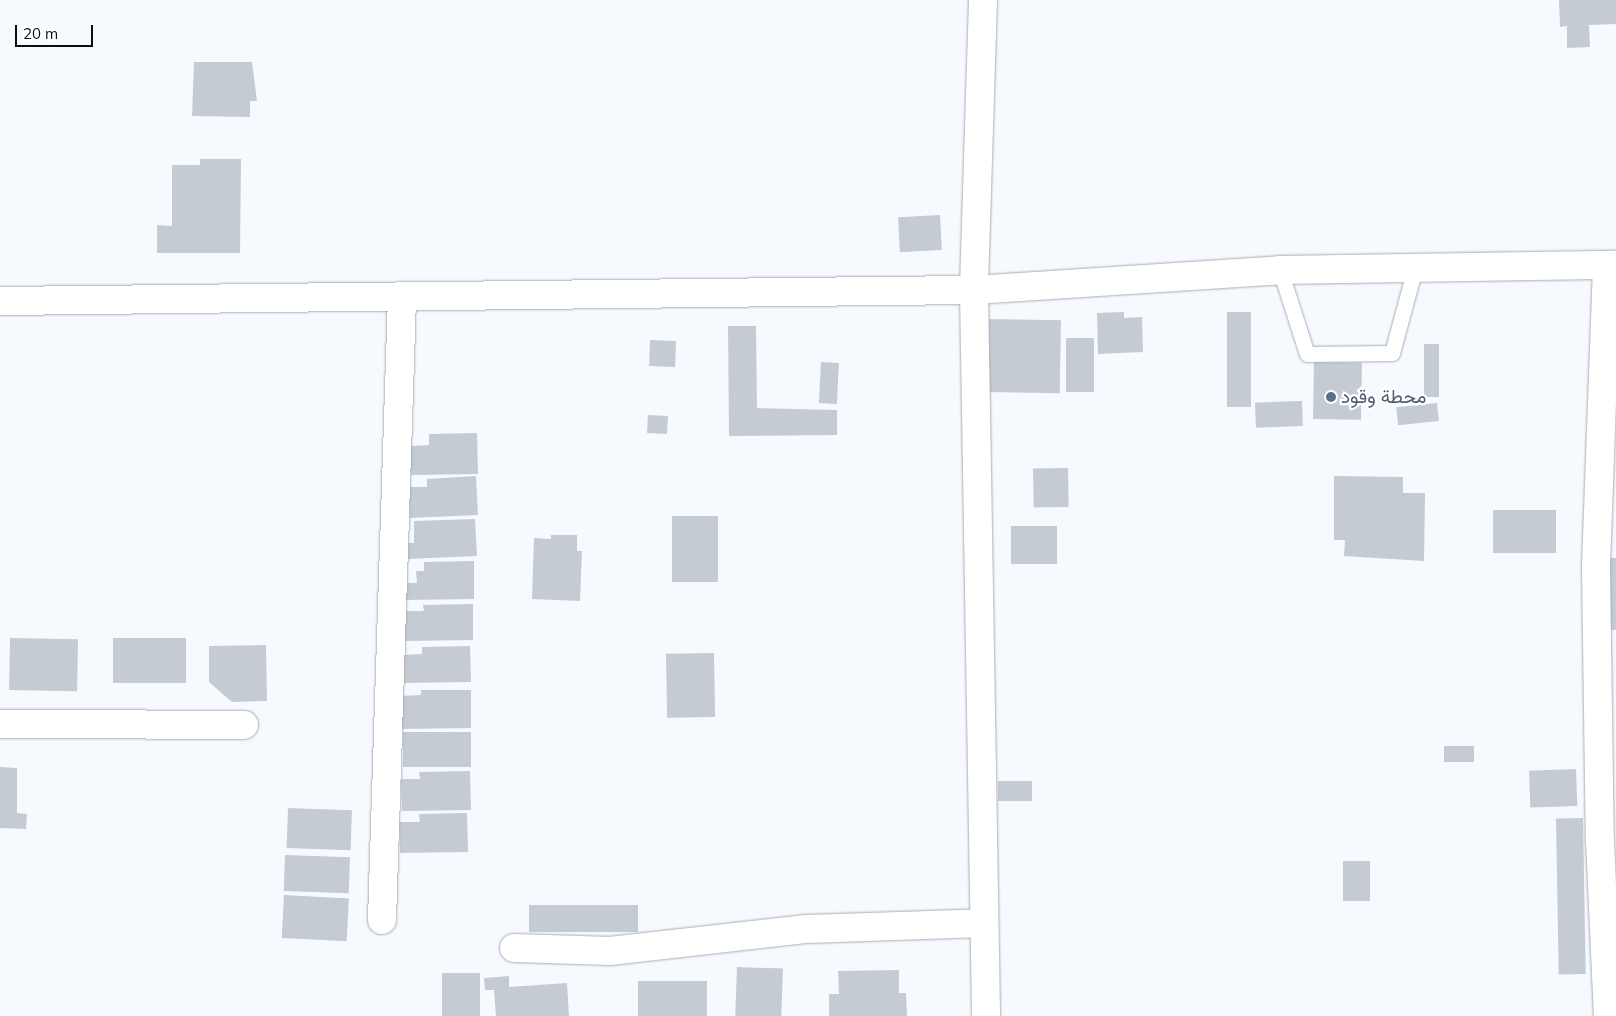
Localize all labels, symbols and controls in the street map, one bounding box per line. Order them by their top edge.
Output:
scale bar [18,15,95,47]
text: 20 m [23,24,58,43]
place label: محطة وقود [1341,386,1426,408]
marker: محطة وقود [1325,391,1337,403]

